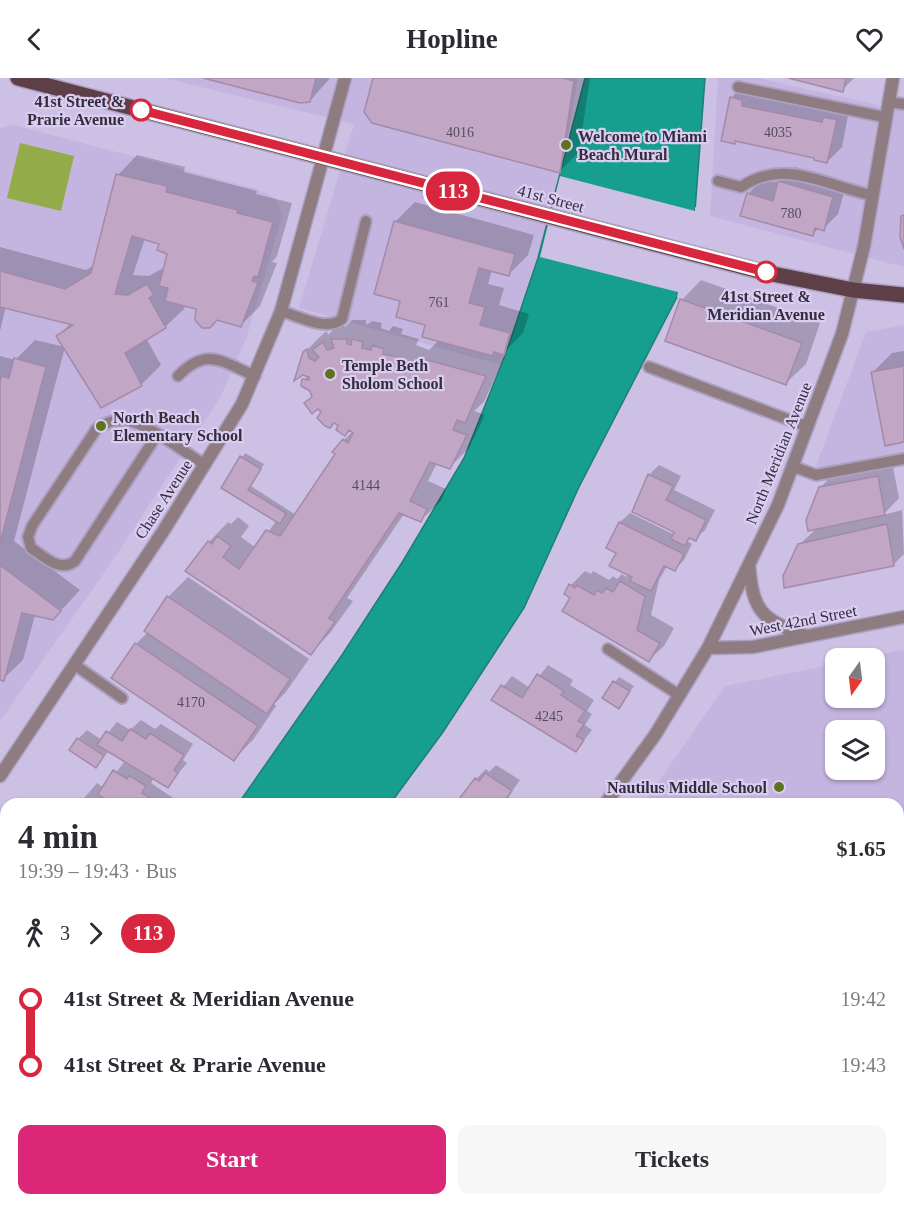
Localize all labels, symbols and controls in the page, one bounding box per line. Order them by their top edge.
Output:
icon: back [18,23,51,56]
icon: heart [853,23,886,56]
text: Hopline [406,24,498,54]
place label: 41st Street & Prarie Avenue [27,93,124,128]
marker: 41st Street & Prarie Avenue [130,99,152,121]
house number: 4016 [446,125,474,140]
house number: 4035 [764,125,792,140]
place label: Welcome to Miami Beach Mural [578,128,707,163]
marker: Welcome to Miami Beach Mural [559,138,573,152]
line badge: 113 [418,172,488,210]
text: 113 [438,179,468,203]
street label: 41st Street [516,181,586,216]
house number: 780 [781,206,802,221]
marker: 41st Street & Meridian Avenue [755,261,777,283]
place label: 41st Street & Meridian Avenue [707,288,825,323]
house number: 761 [429,295,450,310]
place label: Temple Beth Sholom School [342,357,443,392]
marker: Temple Beth Sholom School [323,367,337,381]
street label: North Meridian Avenue [742,380,815,527]
place label: North Beach Elementary School [113,409,243,445]
marker: North Beach Elementary School [94,419,108,433]
street label: Chase Avenue [132,457,195,542]
house number: 4144 [352,478,380,493]
street label: West 42nd Street [748,602,859,639]
north arrow [825,648,885,708]
map controls [825,648,885,780]
house number: 4170 [177,695,205,710]
house number: 4245 [535,709,563,724]
button: layers [825,720,885,780]
place label: Nautilus Middle School [607,779,768,796]
marker: Nautilus Middle School [772,780,786,794]
text: 4 min [18,819,98,855]
text: $1.65 [837,836,886,861]
text: 19:39 – 19:43 · Bus [18,860,177,882]
icon: walk [18,917,51,950]
icon: forward [79,917,112,950]
text: 113 [133,921,163,945]
text: 3 [60,922,70,944]
text: 41st Street & Meridian Avenue [64,986,354,1011]
text: 19:42 [840,988,886,1010]
text: 41st Street & Prarie Avenue [64,1052,326,1077]
text: 19:43 [840,1054,886,1076]
button: Start [18,1125,446,1194]
button: Tickets [458,1125,886,1194]

